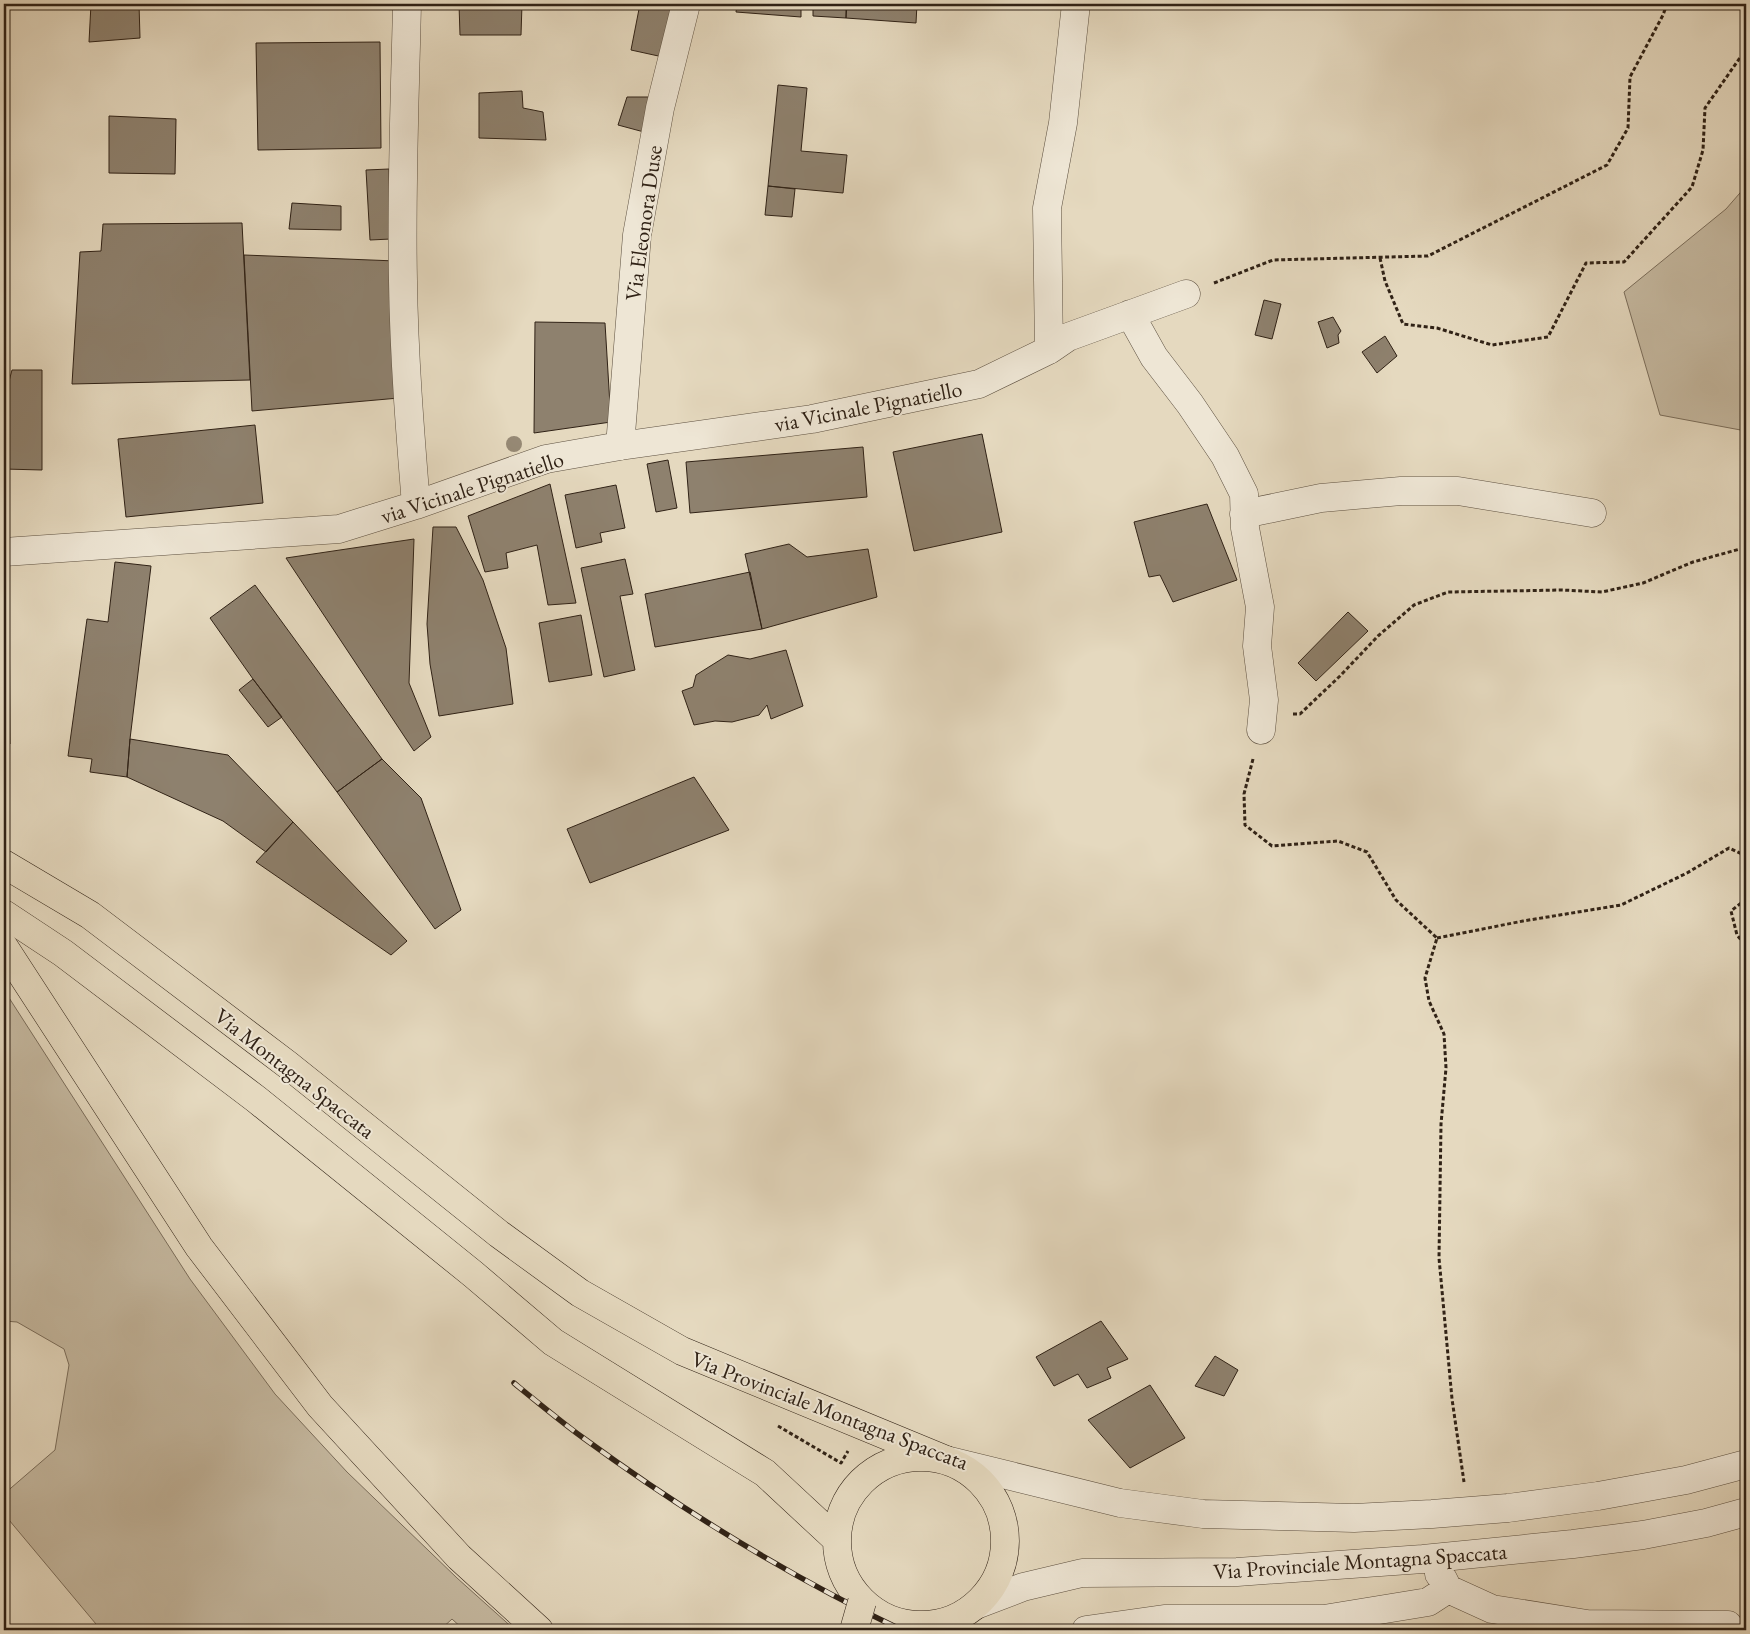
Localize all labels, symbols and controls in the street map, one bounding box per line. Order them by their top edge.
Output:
street label: Via Eleonora Duse [618,143,669,303]
street label: via Vicinale Pignatiello [772,374,965,439]
street label: via Vicinale Pignatiello [377,444,567,531]
street label: Via Montagna Spaccata [208,1001,381,1145]
street label: Via Provinciale Montagna Spaccata [687,1344,973,1477]
street label: Via Provinciale Montagna Spaccata [1212,1537,1508,1586]

